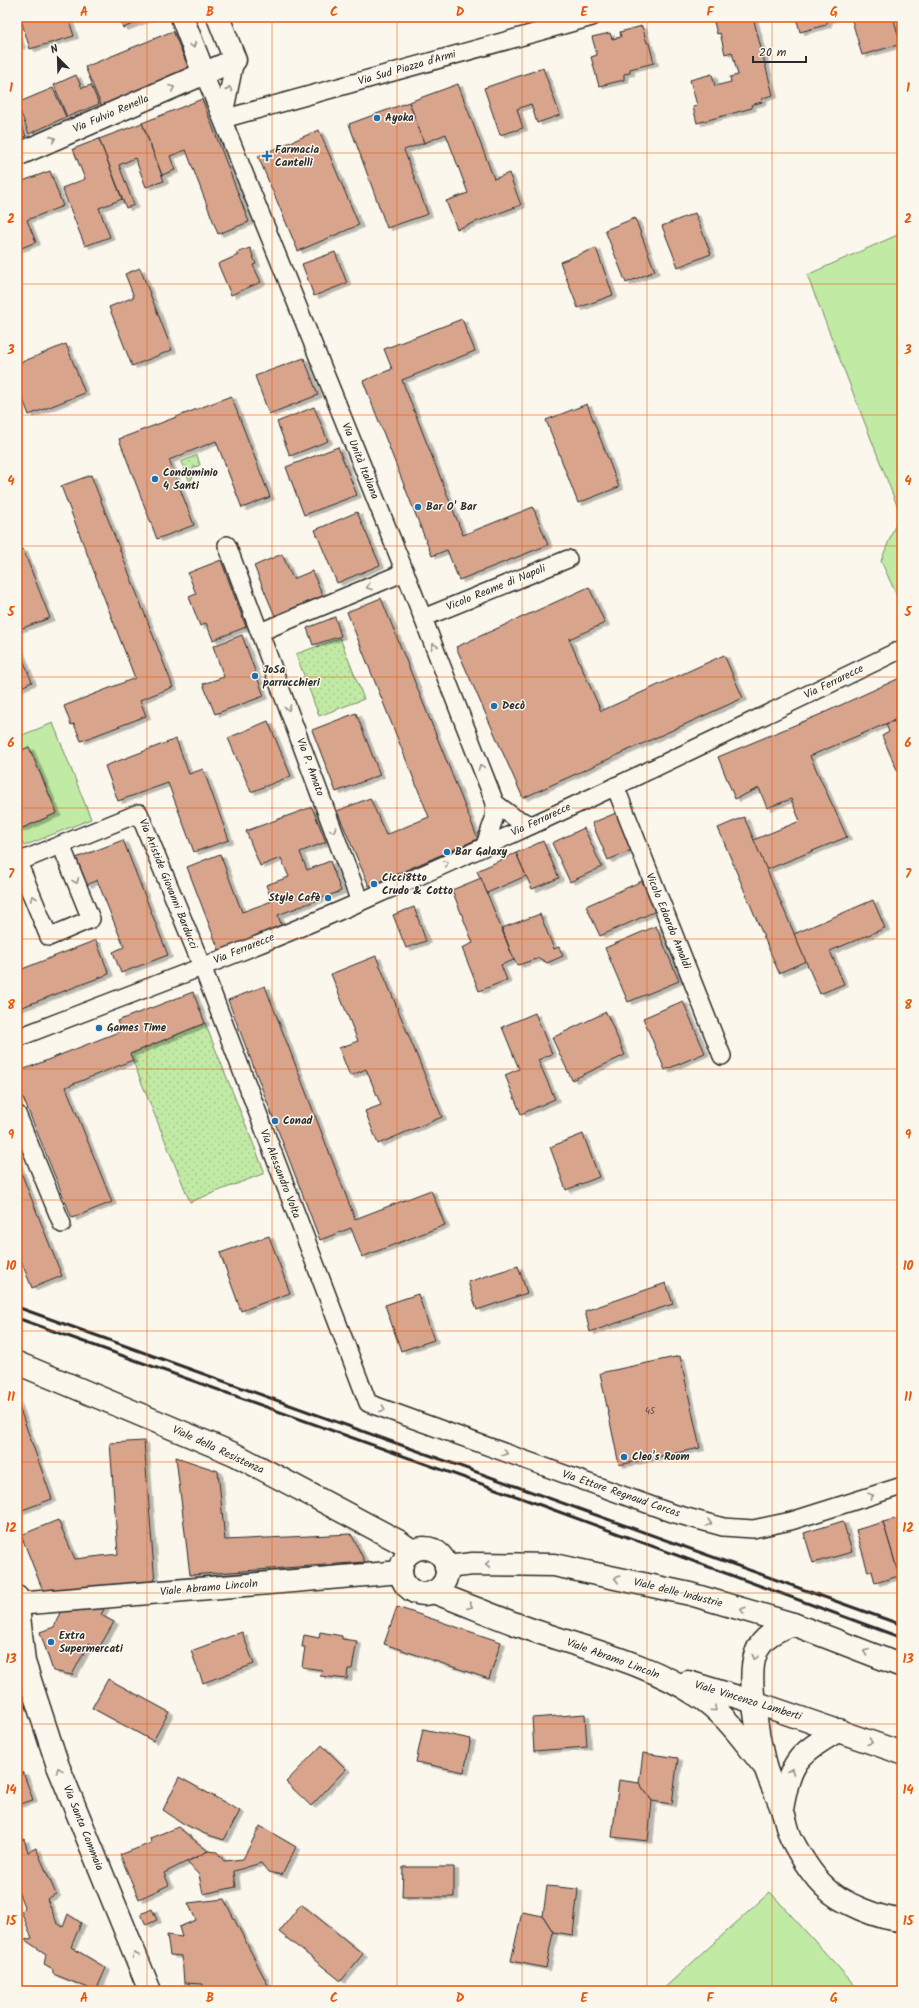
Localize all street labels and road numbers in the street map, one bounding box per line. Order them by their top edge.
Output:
street label: Via Sud Piazza d'Armi [356,45,458,91]
street label: Via Fulvio Renella [70,90,152,138]
street label: Via Unità Italiana [336,420,384,502]
street label: Vicolo Reame di Napoli [444,560,549,616]
street label: Via Ferrarecce [801,660,867,704]
street label: Via P. Amato [291,735,329,799]
street label: Via Ferrarecce [508,798,574,842]
street label: Via Aristide Giovanni Barducci [134,816,203,952]
street label: Vicolo Edoardo Amaldi [640,870,696,972]
street label: Via Ferrarecce [211,929,277,969]
street label: Via Alessandro Volta [255,1127,305,1221]
street label: Viale della Resistenza [169,1421,267,1479]
street label: Via Ettore Regnaud Carcas [559,1465,683,1523]
street label: Viale delle Industrie [632,1573,724,1613]
street label: Viale Abramo Lincoln [159,1575,259,1601]
street label: Viale Abramo Lincoln [564,1634,662,1684]
street label: Viale Vincenzo Lamberti [692,1676,804,1726]
street label: Via Santa Commaia [58,1783,108,1873]

